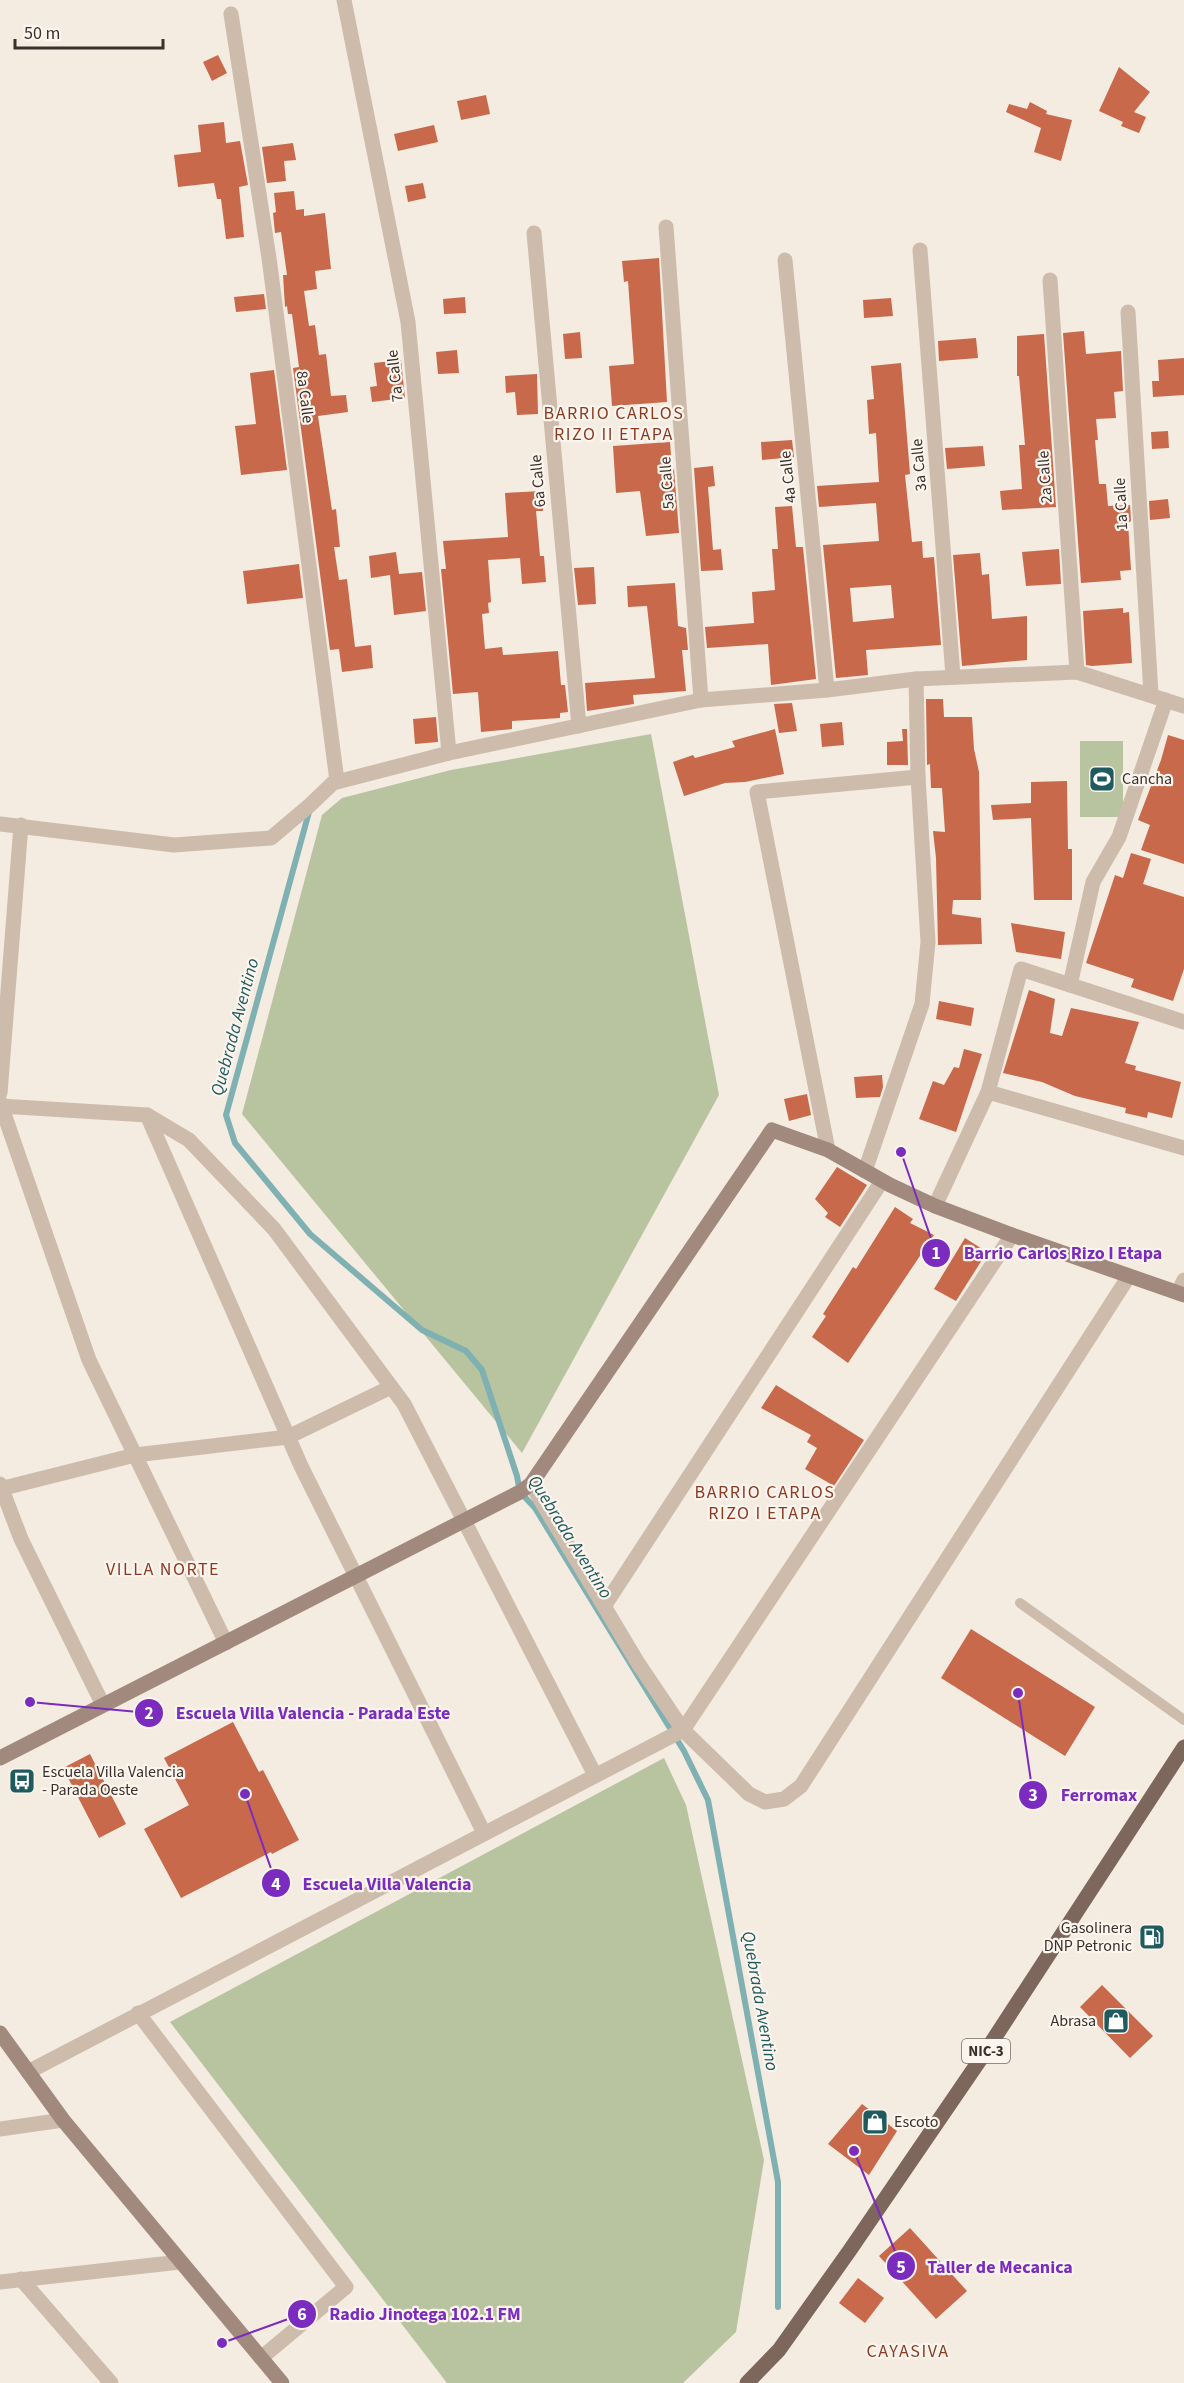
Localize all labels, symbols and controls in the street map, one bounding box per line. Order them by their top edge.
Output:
scale bar [15,12,164,50]
text: 50 m [24,21,60,46]
street label: 7a Calle [381,349,409,403]
street label: 8a Calle [291,370,319,424]
district label: BARRIO CARLOS RIZO II ETAPA [544,401,684,447]
street label: 3a Calle [906,438,932,492]
street label: 4a Calle [774,450,802,504]
street label: 2a Calle [1032,450,1058,504]
street label: 6a Calle [525,454,551,508]
street label: 5a Calle [654,456,680,510]
street label: 1a Calle [1109,477,1133,531]
sports icon: Cancha [1087,764,1117,794]
place label: Cancha [1122,768,1172,790]
water label: Quebrada Aventino [205,955,265,1099]
callout: Barrio Carlos Rizo I Etapa [921,1235,1174,1271]
text: 1 [931,1241,941,1266]
text: Barrio Carlos Rizo I Etapa [964,1241,1162,1266]
water label: Quebrada Aventino [522,1470,618,1604]
district label: BARRIO CARLOS RIZO I ETAPA [695,1480,835,1526]
district label: VILLA NORTE [106,1557,220,1582]
callout: Escuela Villa Valencia - Parada Este [134,1695,462,1731]
text: 2 [144,1701,154,1726]
text: Escuela Villa Valencia - Parada Este [176,1701,450,1726]
place label: Escuela Villa Valencia - Parada Oeste [42,1761,184,1801]
bus stop icon: Escuela Villa Valencia - Parada Oeste [7,1766,37,1796]
callout: Ferromax [1018,1777,1149,1813]
text: 3 [1028,1783,1038,1808]
text: Ferromax [1061,1783,1137,1808]
callout: Escuela Villa Valencia [261,1865,484,1901]
text: 4 [271,1872,281,1897]
text: Escuela Villa Valencia [303,1872,471,1897]
place label: Gasolinera DNP Petronic [1044,1917,1132,1957]
fuel station icon: Gasolinera DNP Petronic [1137,1922,1167,1952]
water label: Quebrada Aventino [735,1929,785,2073]
shop icon: Abrasa [1101,2006,1131,2036]
place label: Abrasa [1050,2010,1096,2032]
road number: NIC-3 [962,2039,1010,2063]
shop icon: Escoto [860,2107,890,2137]
place label: Escoto [894,2111,938,2133]
callout: Taller de Mecanica [886,2248,1085,2284]
text: 5 [896,2255,906,2280]
text: Taller de Mecanica [927,2255,1073,2280]
callout: Radio Jinotega 102.1 FM [287,2296,532,2332]
text: 6 [297,2302,307,2327]
text: Radio Jinotega 102.1 FM [329,2302,521,2327]
district label: CAYASIVA [866,2339,950,2364]

